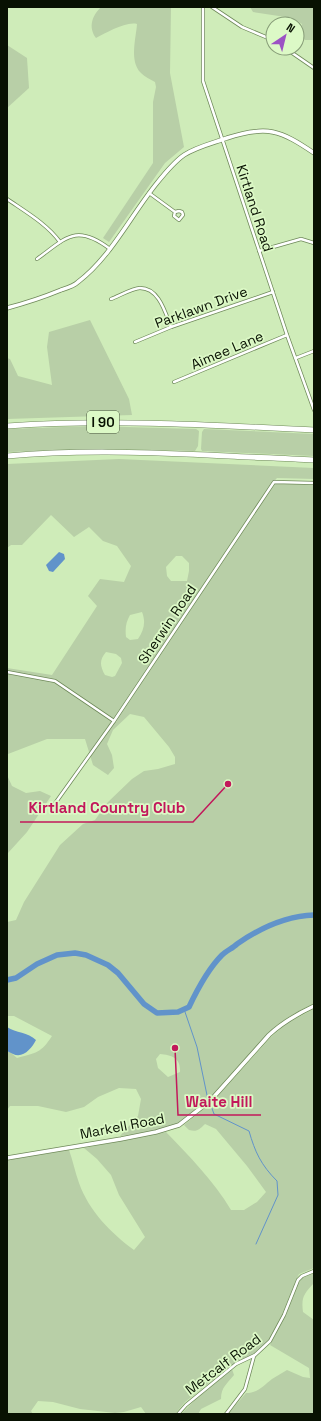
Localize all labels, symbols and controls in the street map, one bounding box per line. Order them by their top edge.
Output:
north arrow [265,16,305,56]
text: N [284,20,298,36]
street label: Kirtland Road [232,162,278,254]
street label: Parklawn Drive [152,282,250,332]
street label: Aimee Lane [188,327,266,373]
road number: I 90 [87,411,119,433]
street label: Sherwin Road [134,581,200,667]
callout: Kirtland Country Club [20,795,193,822]
text: Kirtland Country Club [29,798,185,817]
callout: Waite Hill [178,1088,261,1115]
text: Waite Hill [186,1092,252,1111]
street label: Markell Road [78,1109,166,1143]
street label: Metcalf Road [182,1330,264,1398]

